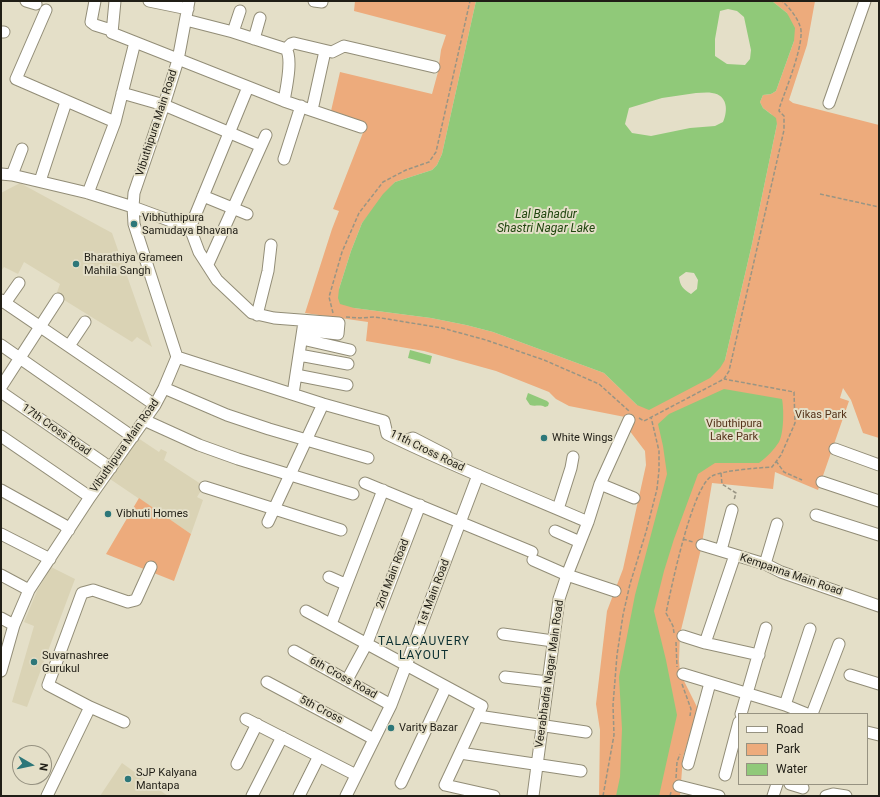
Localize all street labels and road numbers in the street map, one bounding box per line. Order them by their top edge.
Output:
street label: Vibuthipura Main Road [134,68,180,178]
street label: Vibuthipura Main Road [88,397,162,495]
street label: 17th Cross Road [19,401,93,459]
street label: 11th Cross Road [388,427,466,475]
street label: 2nd Main Road [374,537,412,611]
street label: Kempanna Main Road [738,551,844,599]
street label: 1st Main Road [415,558,453,628]
street label: Veerabhadra Nagar Main Road [533,599,567,749]
street label: 6th Cross Road [307,654,379,702]
street label: 5th Cross [297,693,345,727]

